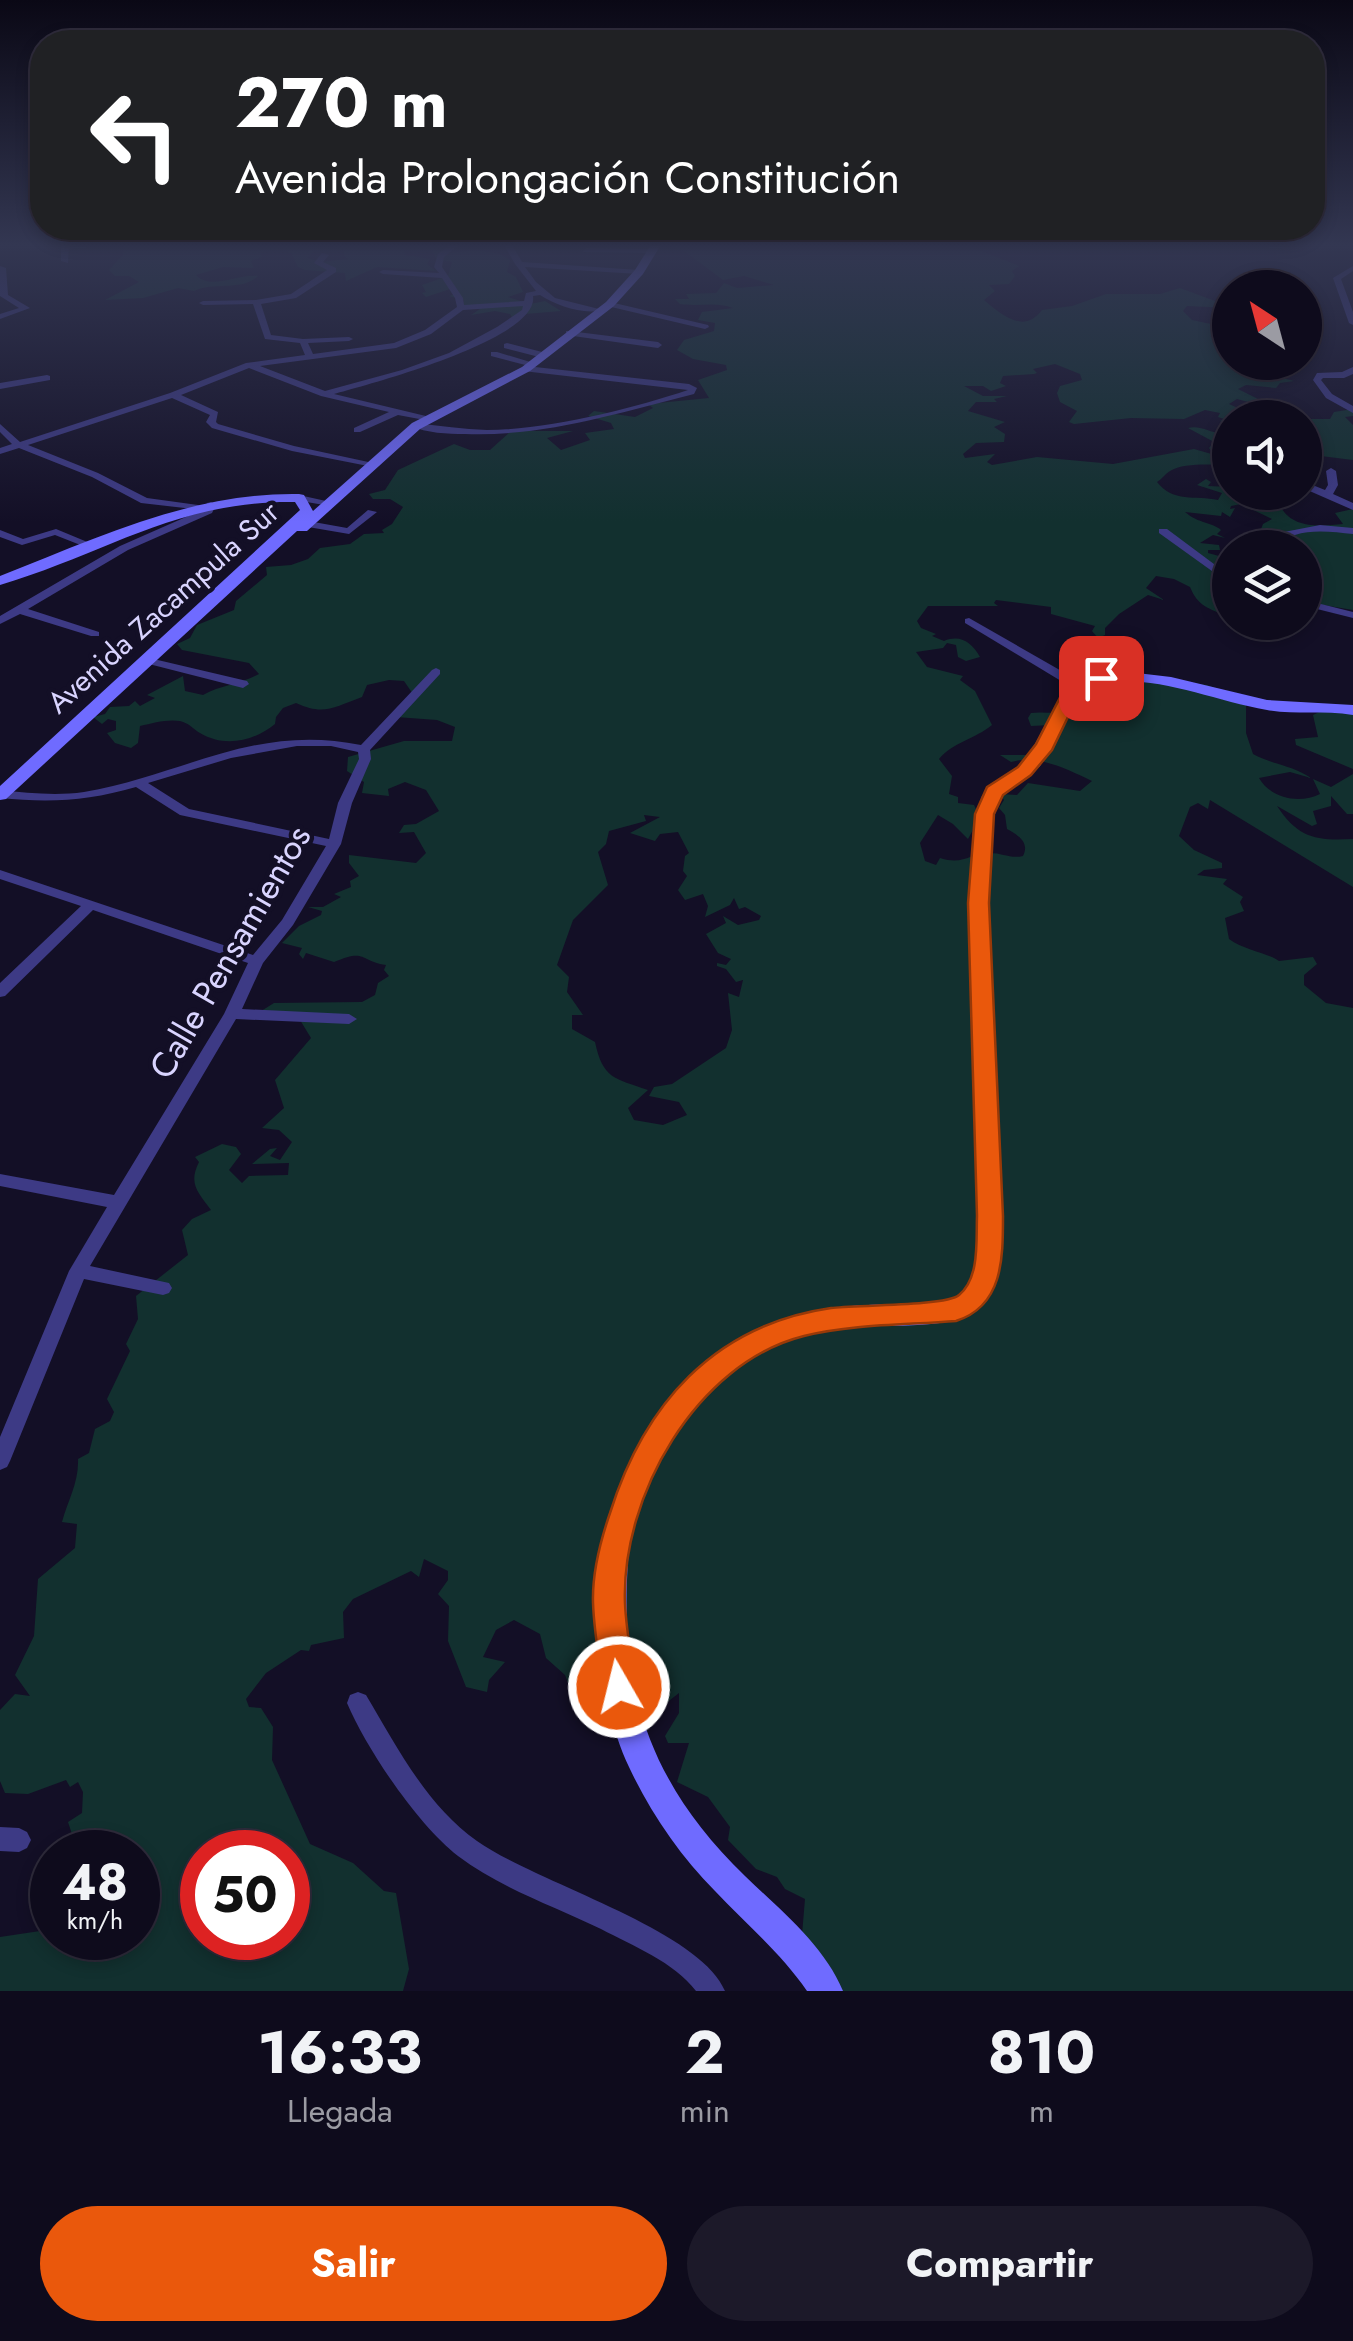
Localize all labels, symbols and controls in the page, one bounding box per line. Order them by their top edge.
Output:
text: 270 m [235,52,448,153]
icon: left [70,70,200,200]
text: Avenida Prolongación Constitución [235,145,900,210]
north arrow [1212,270,1322,380]
map controls [1212,270,1322,640]
button: sound [1212,400,1322,510]
street label: Avenida Zacampula Sur [37,490,289,723]
button: layers [1212,530,1322,640]
pin [1059,636,1144,721]
icon: arrive [1074,651,1129,706]
street label: Calle Pensamientos [137,816,323,1088]
position arrow [567,1635,671,1739]
speed limit sign: 50 [180,1830,310,1960]
text: 48 [62,1846,128,1919]
text: km/h [67,1902,123,1938]
text: 16:33 [258,2009,422,2096]
text: 2 [685,2009,724,2096]
text: 810 [987,2009,1095,2096]
text: Llegada [287,2088,393,2134]
text: min [680,2088,730,2134]
text: m [1029,2088,1054,2134]
button: Salir [40,2206,667,2321]
button: Compartir [687,2206,1313,2321]

